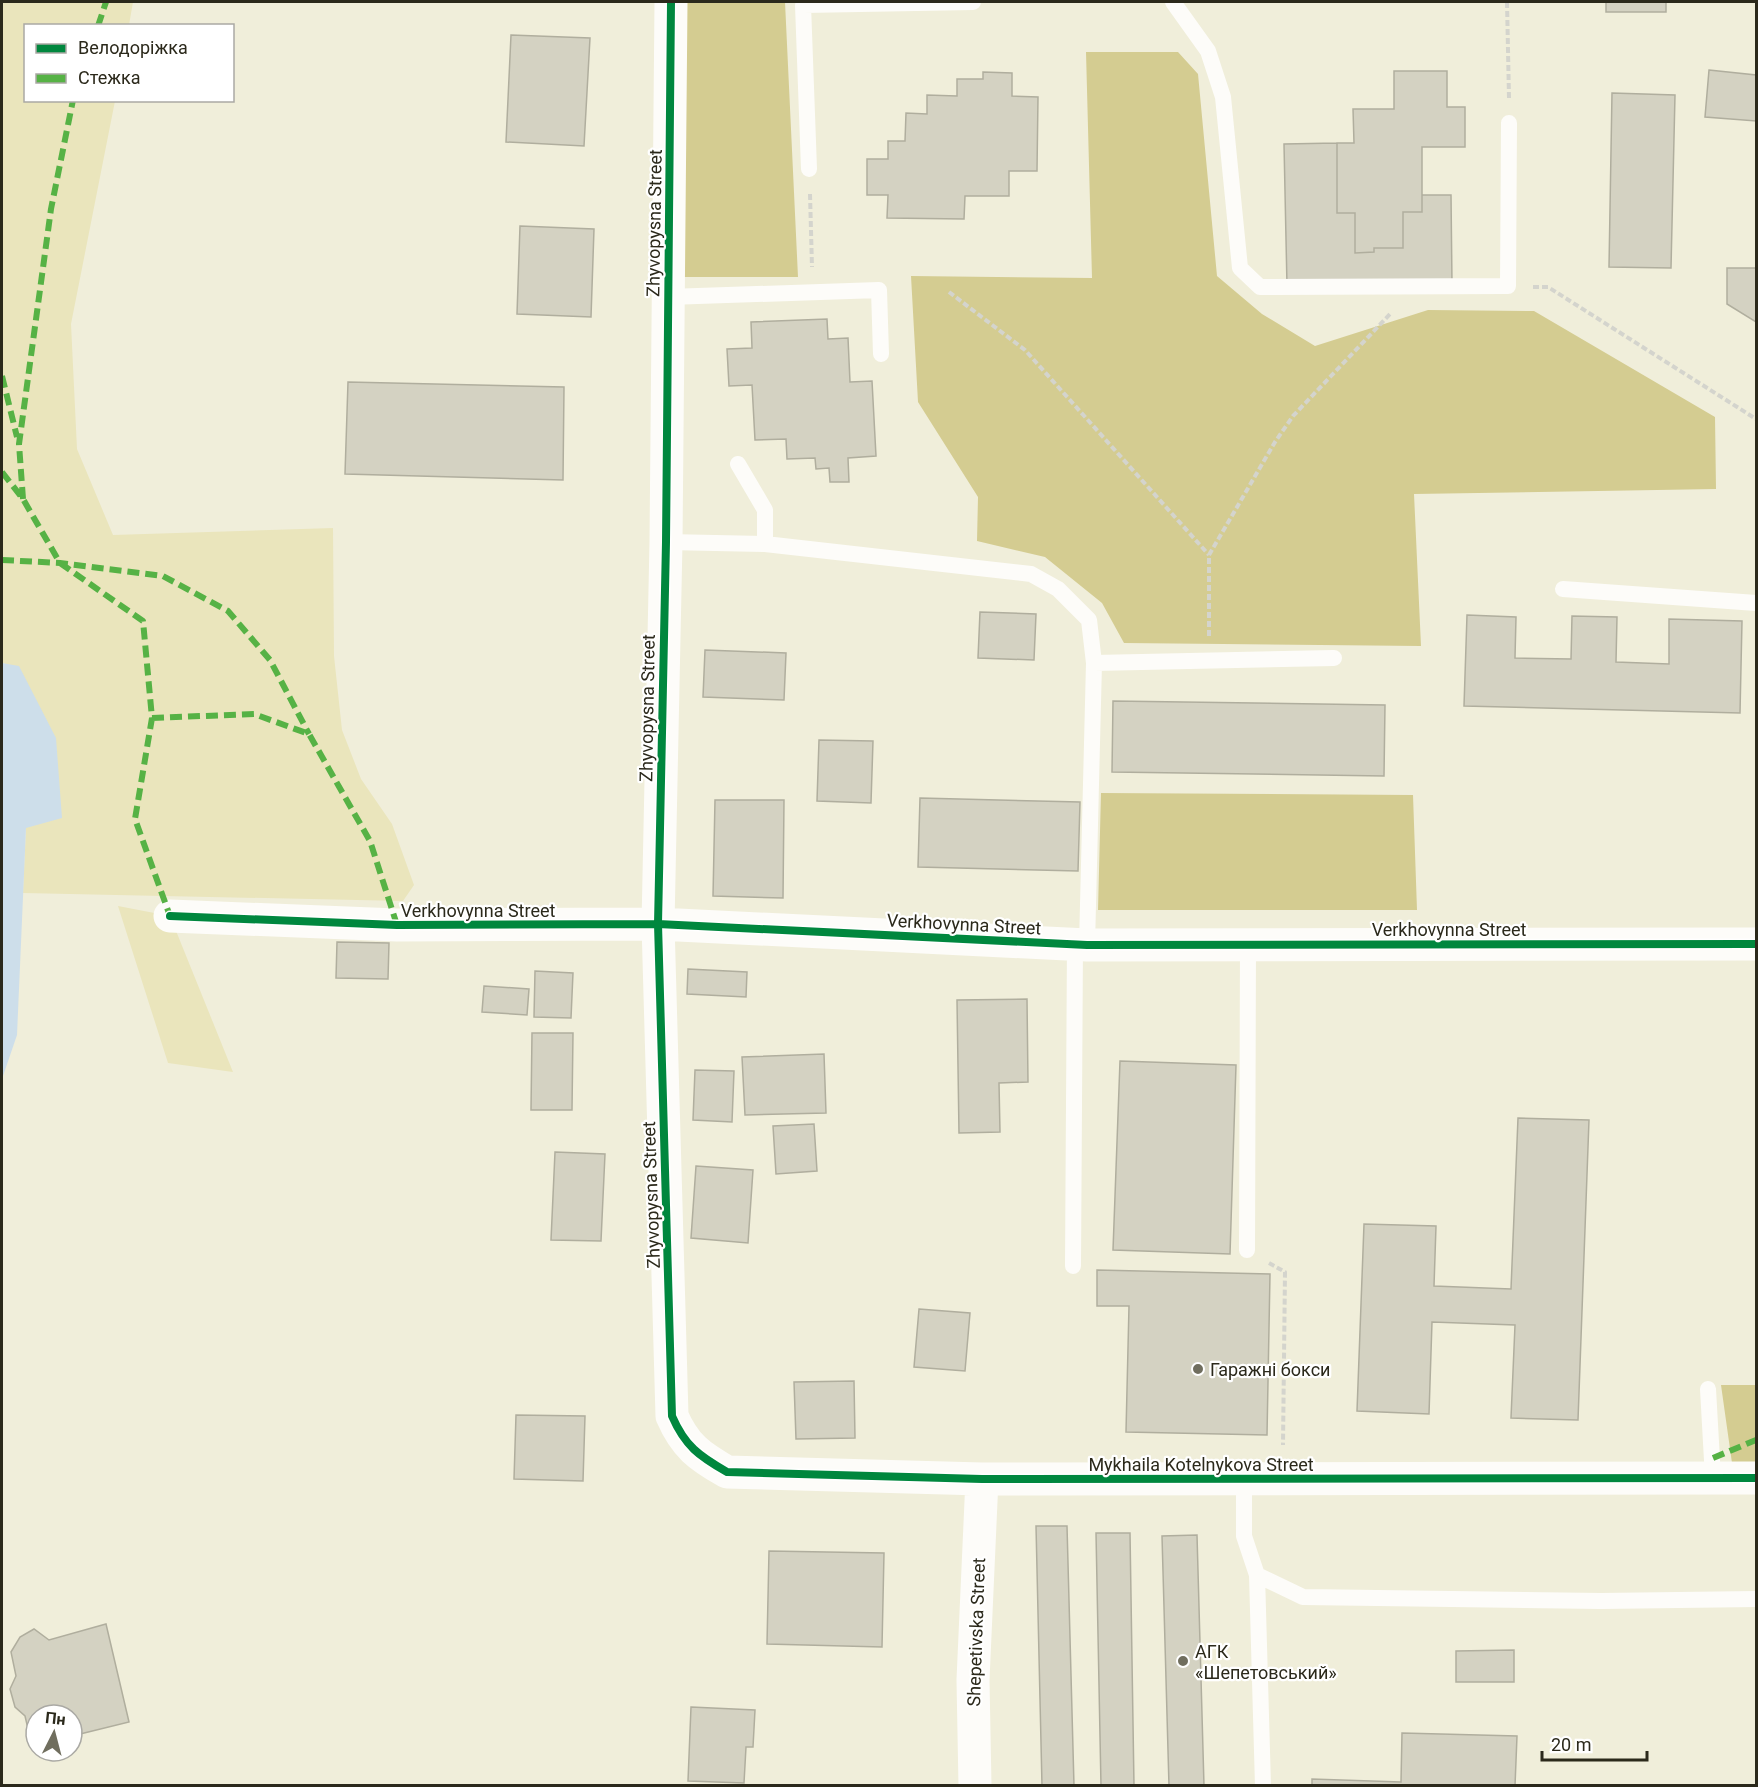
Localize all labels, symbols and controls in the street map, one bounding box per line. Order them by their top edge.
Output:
legend [24,24,234,102]
text: Велодоріжка [78,37,188,58]
text: Стежка [78,67,141,88]
street label: Zhyvopysna Street [642,149,666,297]
street label: Zhyvopysna Street [635,634,659,782]
street label: Verkhovynna Street [401,900,555,921]
street label: Verkhovynna Street [886,909,1042,939]
street label: Verkhovynna Street [1372,919,1526,940]
street label: Zhyvopysna Street [638,1121,664,1269]
place label: Гаражні бокси [1210,1359,1330,1380]
marker: Гаражні бокси [1191,1362,1205,1376]
street label: Mykhaila Kotelnykova Street [1088,1454,1314,1475]
street label: Shepetivska Street [963,1557,989,1707]
place label: АГК «Шепетовський» [1195,1641,1337,1683]
marker: АГК «Шепетовський» [1176,1654,1190,1668]
north arrow [24,1703,84,1763]
text: Пн [44,1708,67,1729]
scale bar [1542,1724,1647,1762]
text: 20 m [1551,1734,1591,1755]

